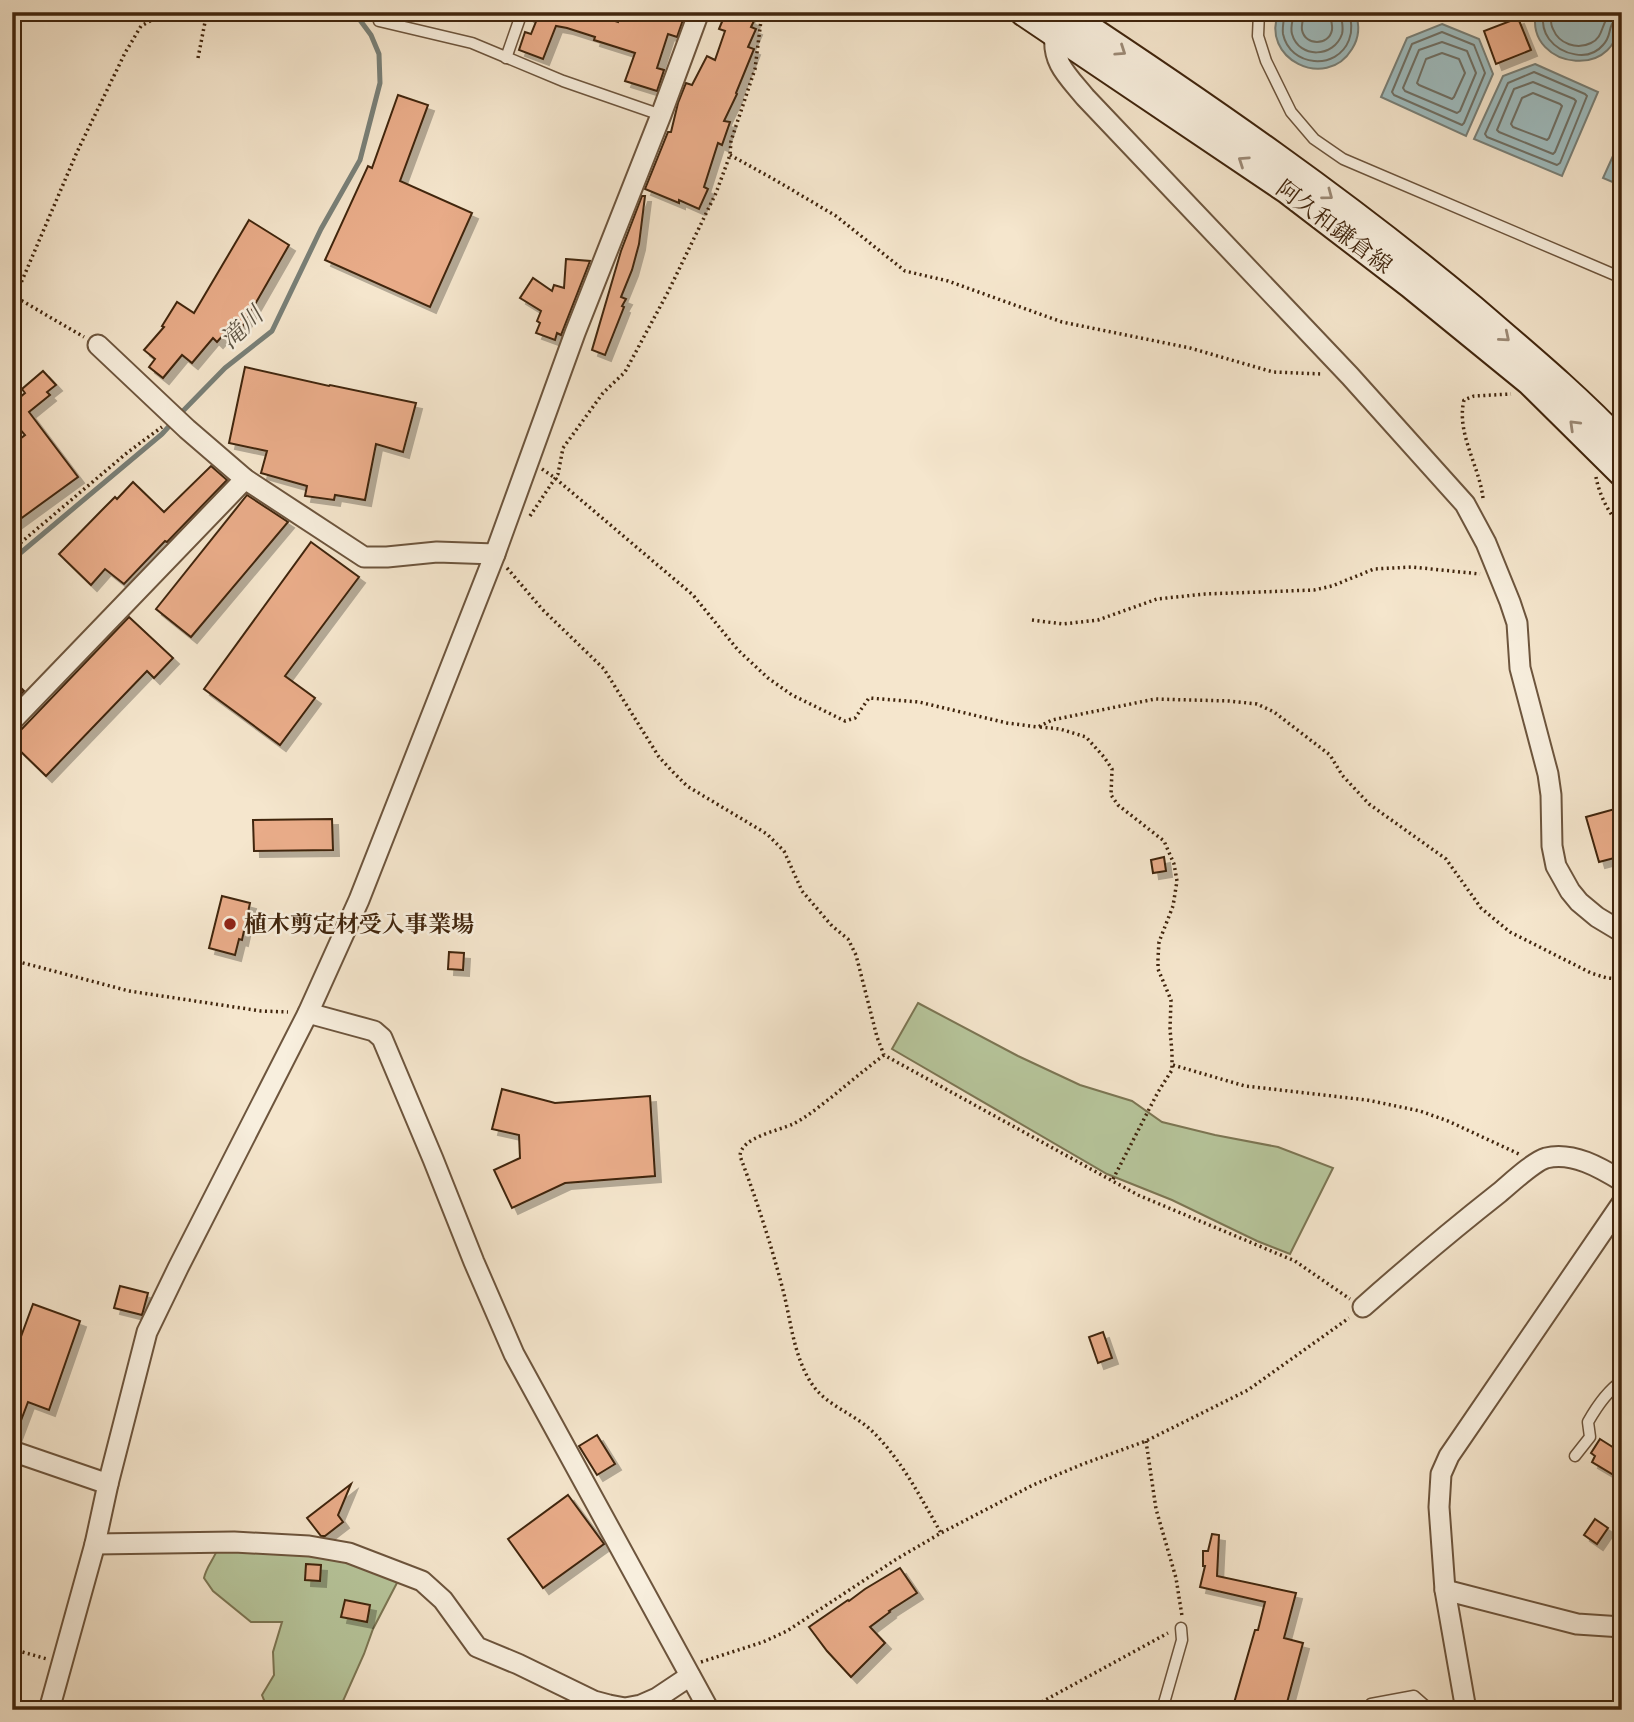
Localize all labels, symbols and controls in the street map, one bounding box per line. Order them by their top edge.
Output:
one-way arrow [1113,43,1126,55]
one-way arrow [1238,157,1251,169]
street label: 阿久和鎌倉線 [1270,173,1398,281]
one-way arrow [1320,186,1332,199]
water label: 滝川 [213,297,273,357]
one-way arrow [1498,328,1510,341]
one-way arrow [1569,420,1582,433]
place label: 植木剪定材受入事業場 [244,909,474,940]
marker: 植木剪定材受入事業場 [222,916,238,932]

